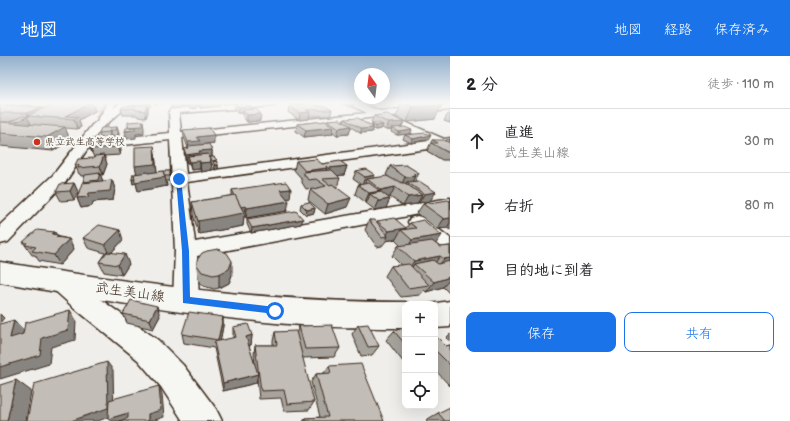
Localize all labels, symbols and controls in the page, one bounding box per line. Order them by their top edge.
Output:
text: 地図 [20,19,58,42]
text: 地図 [614,21,642,38]
text: 経路 [664,21,692,38]
text: 保存済み [714,21,770,38]
north arrow [354,68,390,104]
text: 2 分 [466,75,498,95]
text: 徒歩 · 110 m [708,76,774,92]
text: 直進 [504,123,534,142]
icon: ahead [466,130,488,152]
text: 30 m [744,133,774,149]
place label: 県立武生高等学校 [45,136,125,148]
marker: 県立武生高等学校 [32,137,42,147]
text: 武生美山線 [504,145,569,161]
route end [170,170,188,188]
icon: right [466,194,488,216]
text: 右折 [504,197,534,216]
text: 80 m [745,197,774,213]
icon: arrive [466,258,488,280]
text: 目的地に到着 [504,261,594,280]
street label: 武生美山線 [94,279,166,305]
map controls [402,301,438,409]
button: + [402,301,438,337]
route start [266,302,284,320]
button: 保存 [466,312,616,352]
button: 共有 [624,312,774,352]
button: − [402,337,438,373]
button: locate [402,373,438,409]

